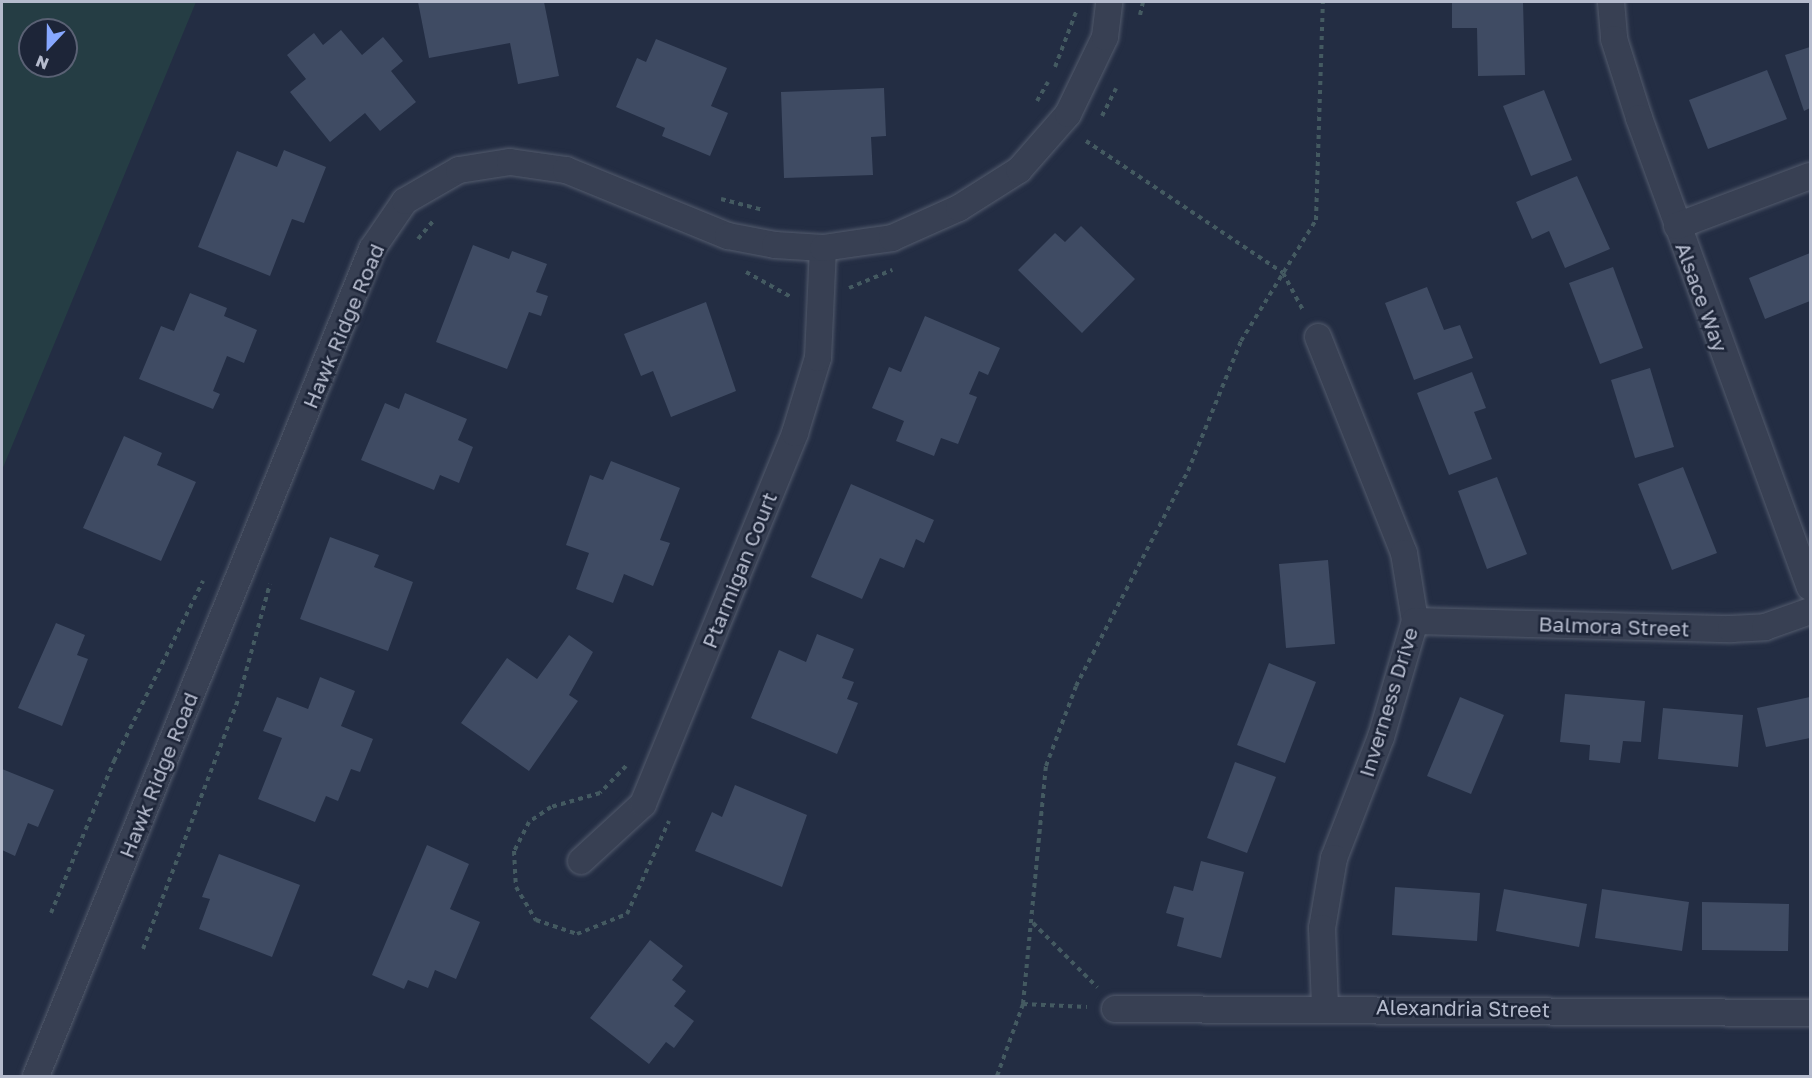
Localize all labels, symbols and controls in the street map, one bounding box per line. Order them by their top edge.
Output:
north arrow [18,18,78,78]
text: N [33,51,51,74]
street label: Alsace Way [1671,239,1733,355]
street label: Hawk Ridge Road [297,240,389,412]
street label: Ptarmigan Court [696,488,782,652]
street label: Balmora Street [1538,611,1690,641]
street label: Inverness Drive [1353,624,1423,780]
street label: Hawk Ridge Road [113,689,203,861]
street label: Alexandria Street [1376,994,1550,1022]

